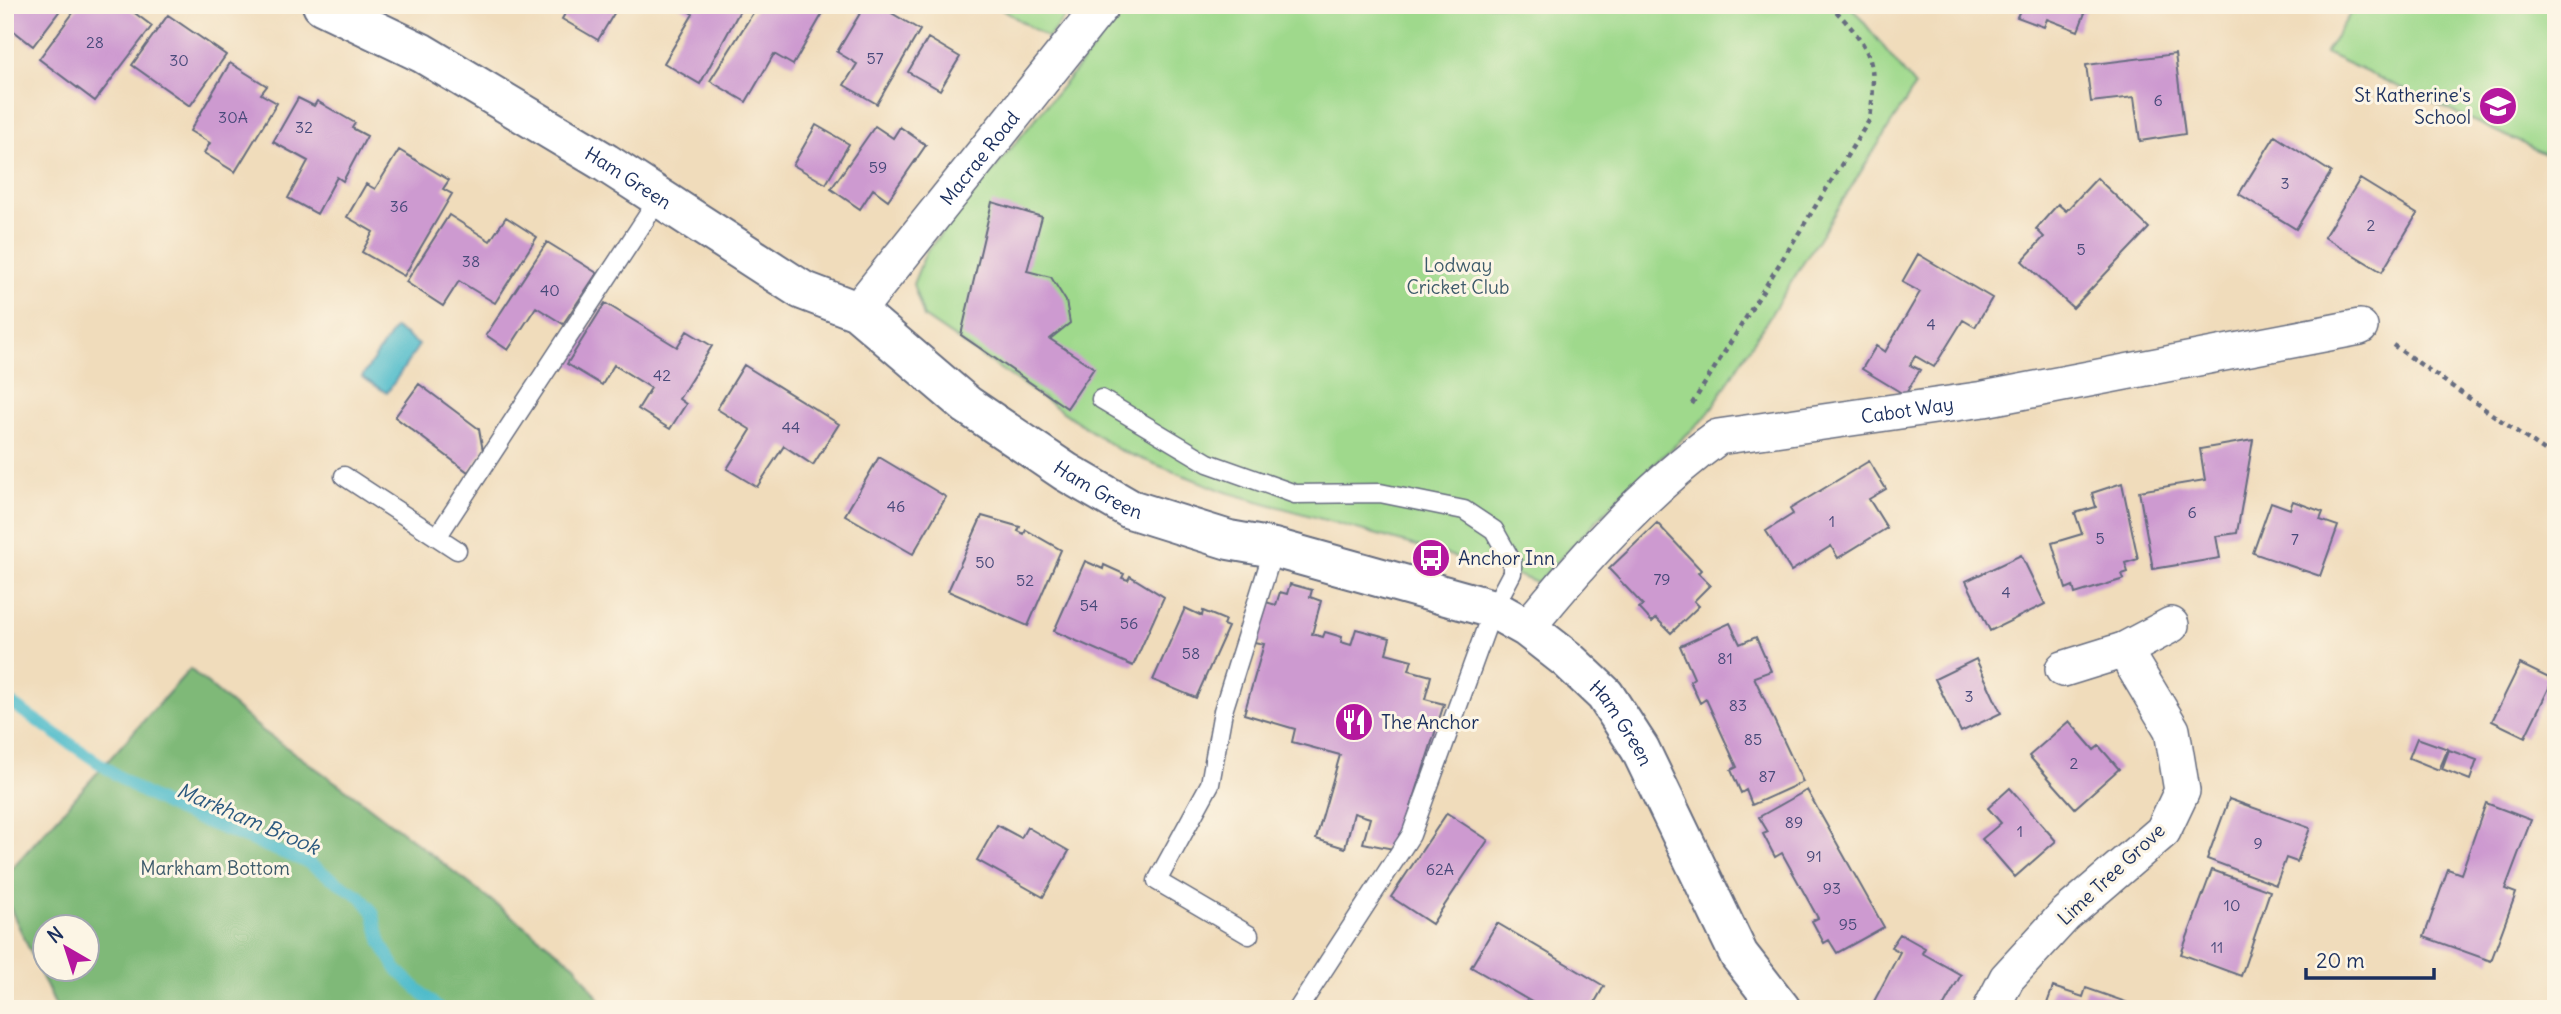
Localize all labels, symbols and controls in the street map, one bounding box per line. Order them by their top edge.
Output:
house number: 28 [86,32,104,52]
house number: 57 [866,48,884,68]
house number: 30 [169,50,189,70]
place label: St Katherine's School [2354,83,2471,129]
school or university icon: St Katherine's School [2477,85,2519,127]
house number: 6 [2153,90,2163,110]
street label: Macrae Road [935,106,1024,210]
house number: 30A [218,107,248,127]
house number: 32 [295,117,313,137]
street label: Ham Green [581,141,676,214]
house number: 59 [869,157,887,177]
house number: 3 [2280,173,2290,193]
house number: 36 [390,196,408,216]
house number: 2 [2367,215,2376,235]
house number: 5 [2076,239,2086,259]
house number: 38 [462,251,480,271]
park label: Lodway Cricket Club [1406,253,1510,299]
house number: 40 [540,280,560,300]
house number: 4 [1926,314,1936,334]
house number: 42 [653,365,671,385]
street label: Cabot Way [1859,391,1955,428]
house number: 44 [782,417,800,437]
street label: Ham Green [1049,455,1145,524]
house number: 46 [887,496,905,516]
house number: 6 [2187,502,2197,522]
house number: 1 [1829,511,1835,531]
house number: 5 [2095,528,2105,548]
house number: 7 [2291,529,2299,549]
bus stop icon: Anchor Inn [1410,537,1452,579]
place label: Anchor Inn [1458,546,1555,570]
house number: 50 [975,552,995,572]
house number: 79 [1653,569,1671,589]
house number: 52 [1016,570,1034,590]
house number: 4 [2001,582,2011,602]
house number: 54 [1080,595,1098,615]
house number: 56 [1120,613,1138,633]
house number: 58 [1182,643,1200,663]
house number: 81 [1717,648,1733,668]
street label: Ham Green [1585,675,1658,770]
house number: 3 [1964,686,1974,706]
house number: 83 [1729,695,1747,715]
restaurant icon: The Anchor [1333,701,1375,743]
place label: The Anchor [1381,710,1479,734]
house number: 85 [1744,729,1762,749]
house number: 2 [2070,753,2079,773]
house number: 87 [1758,766,1776,786]
water label: Markham Brook [173,776,325,861]
house number: 89 [1785,812,1803,832]
street label: Lime Tree Grove [2052,818,2170,930]
house number: 1 [2017,821,2023,841]
house number: 9 [2253,833,2263,853]
house number: 91 [1806,846,1822,866]
park label: Markham Bottom [140,856,290,880]
house number: 62A [1426,859,1454,879]
house number: 93 [1823,878,1841,898]
house number: 10 [2224,895,2240,915]
north arrow [32,912,102,982]
house number: 95 [1839,914,1857,934]
text: N [43,921,68,948]
house number: 11 [2211,937,2223,957]
scale bar [2306,937,2433,981]
text: 20 m [2316,947,2365,974]

